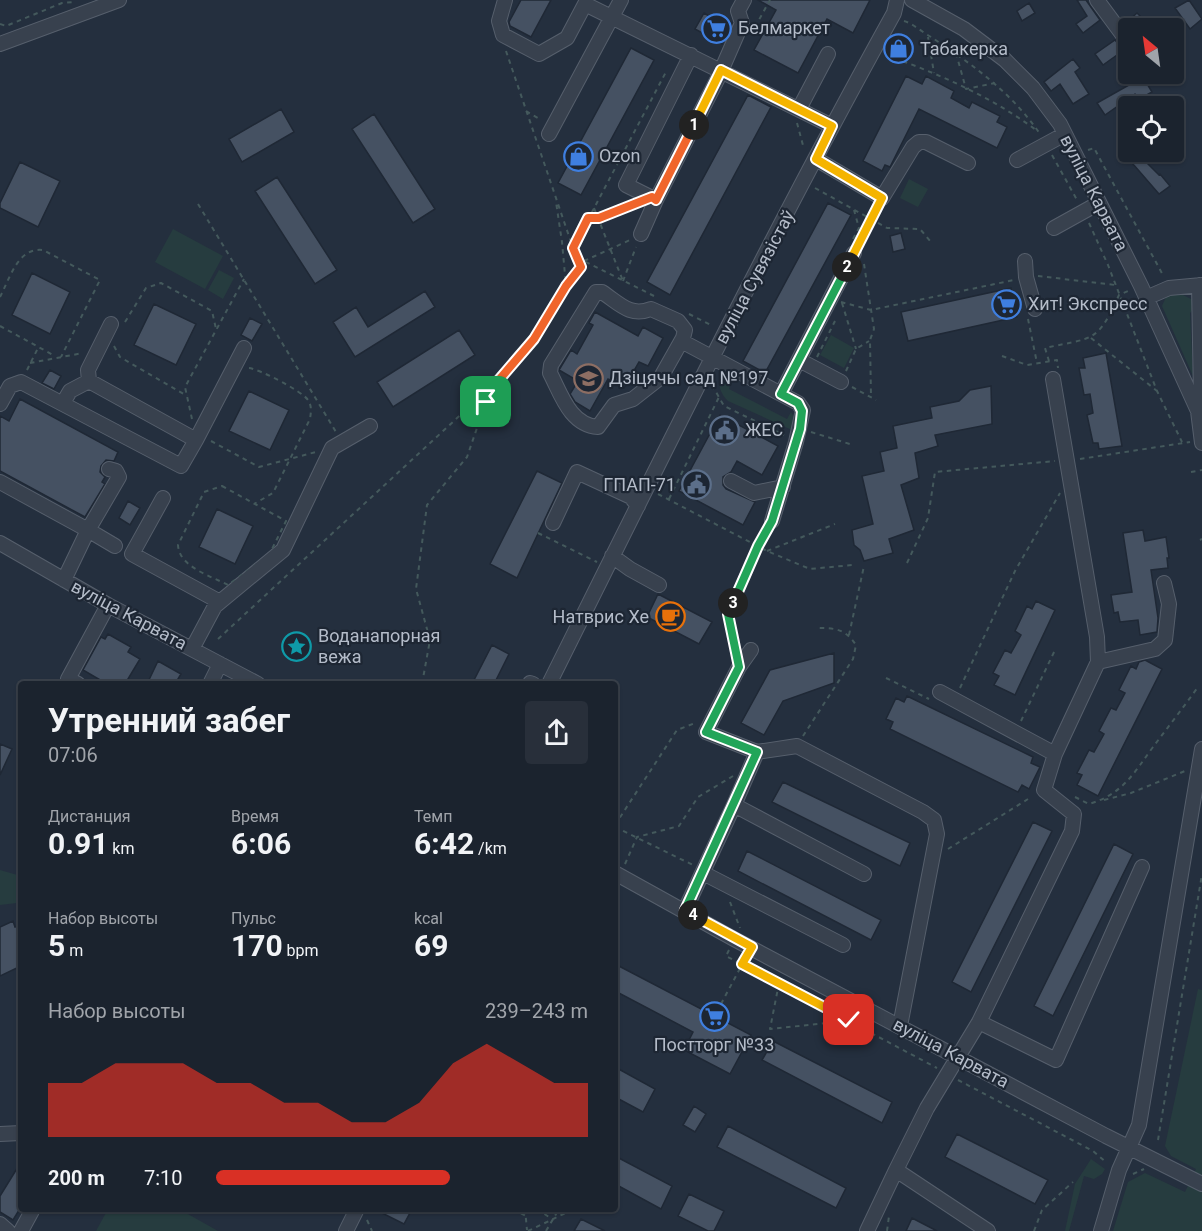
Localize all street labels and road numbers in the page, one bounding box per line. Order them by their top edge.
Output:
street label: вуліца Карвата [1056,131,1133,254]
street label: вуліца Сувязістаў [711,206,799,347]
street label: вуліца Карвата [68,575,191,654]
street label: вуліца Карвата [890,1013,1013,1092]

